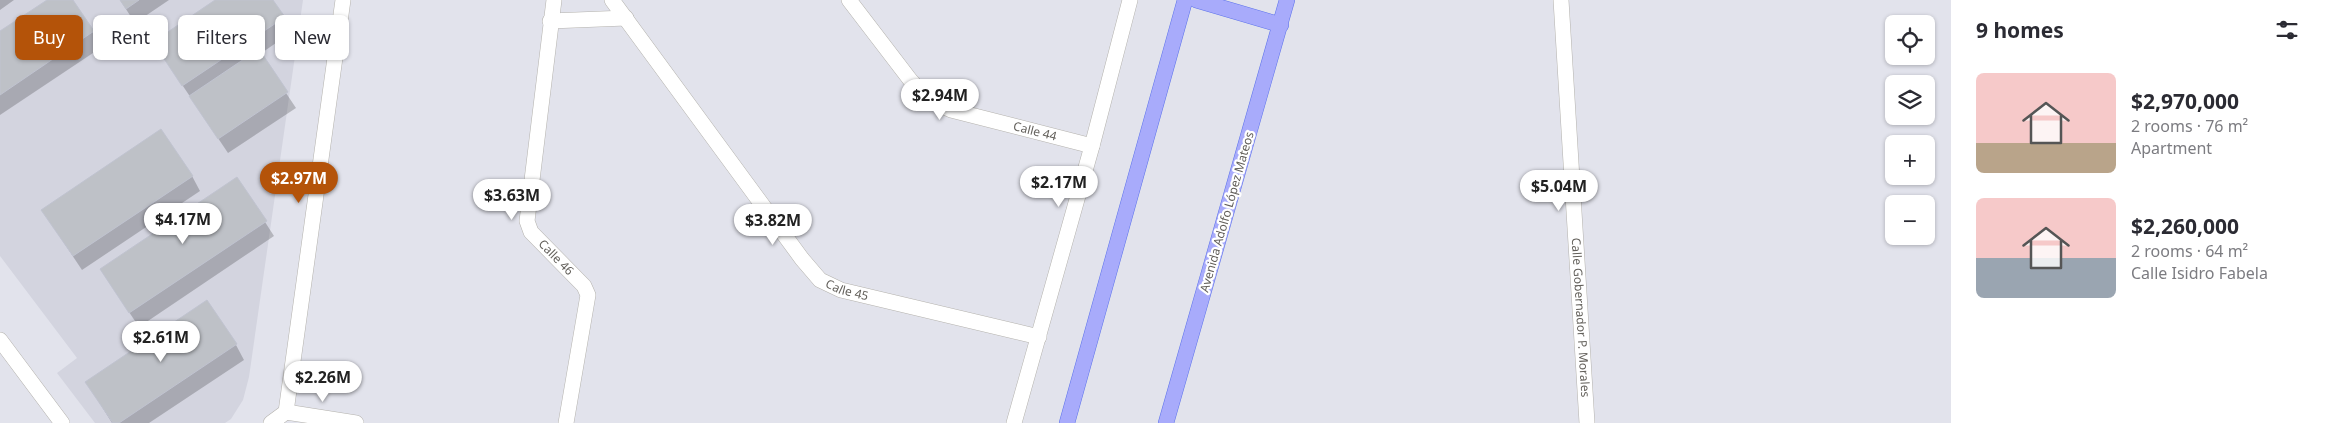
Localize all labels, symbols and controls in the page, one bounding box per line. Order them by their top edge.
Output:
chip: Buy [15,15,83,60]
chip: Rent [93,15,168,60]
chip: Filters [178,15,265,60]
chip: New [275,15,349,60]
map controls [1885,15,1935,245]
button: locate [1885,15,1935,65]
text: 9 homes [1976,16,2064,44]
icon: filters [2273,16,2301,44]
button: layers [1885,75,1935,125]
pin: $2.94M [899,78,981,121]
text: $2.94M [912,84,968,106]
text: $2,970,000 [2131,87,2239,115]
icon: home [2016,93,2076,153]
text: 2 rooms · 76 m² [2131,115,2248,137]
street label: Calle 44 [1012,117,1059,145]
street label: Avenida Adolfo López Mateos [1195,129,1258,294]
button: + [1885,135,1935,185]
text: Apartment [2131,137,2212,159]
pin: $2.97M [258,162,340,204]
pin: $2.17M [1018,166,1100,208]
text: $2.97M [271,167,327,189]
pin: $5.04M [1518,170,1600,212]
text: $2.17M [1031,171,1087,193]
text: $5.04M [1531,175,1587,197]
pin: $3.63M [471,178,553,221]
text: $3.63M [484,184,540,206]
button: − [1885,195,1935,245]
pin: $4.17M [142,202,224,245]
pin: $3.82M [732,204,814,246]
text: $4.17M [155,208,211,230]
text: $3.82M [745,209,801,231]
text: $2,260,000 [2131,212,2239,240]
icon: home [2016,218,2076,278]
street label: Calle 46 [535,235,578,279]
street label: Calle Gobernador P. Morales [1568,237,1594,398]
text: 2 rooms · 64 m² [2131,240,2248,262]
text: Calle Isidro Fabela [2131,262,2268,284]
street label: Calle 45 [823,275,870,304]
pin: $2.61M [120,320,202,363]
text: $2.61M [133,326,189,348]
pin: $2.26M [282,360,364,403]
text: $2.26M [295,366,351,388]

